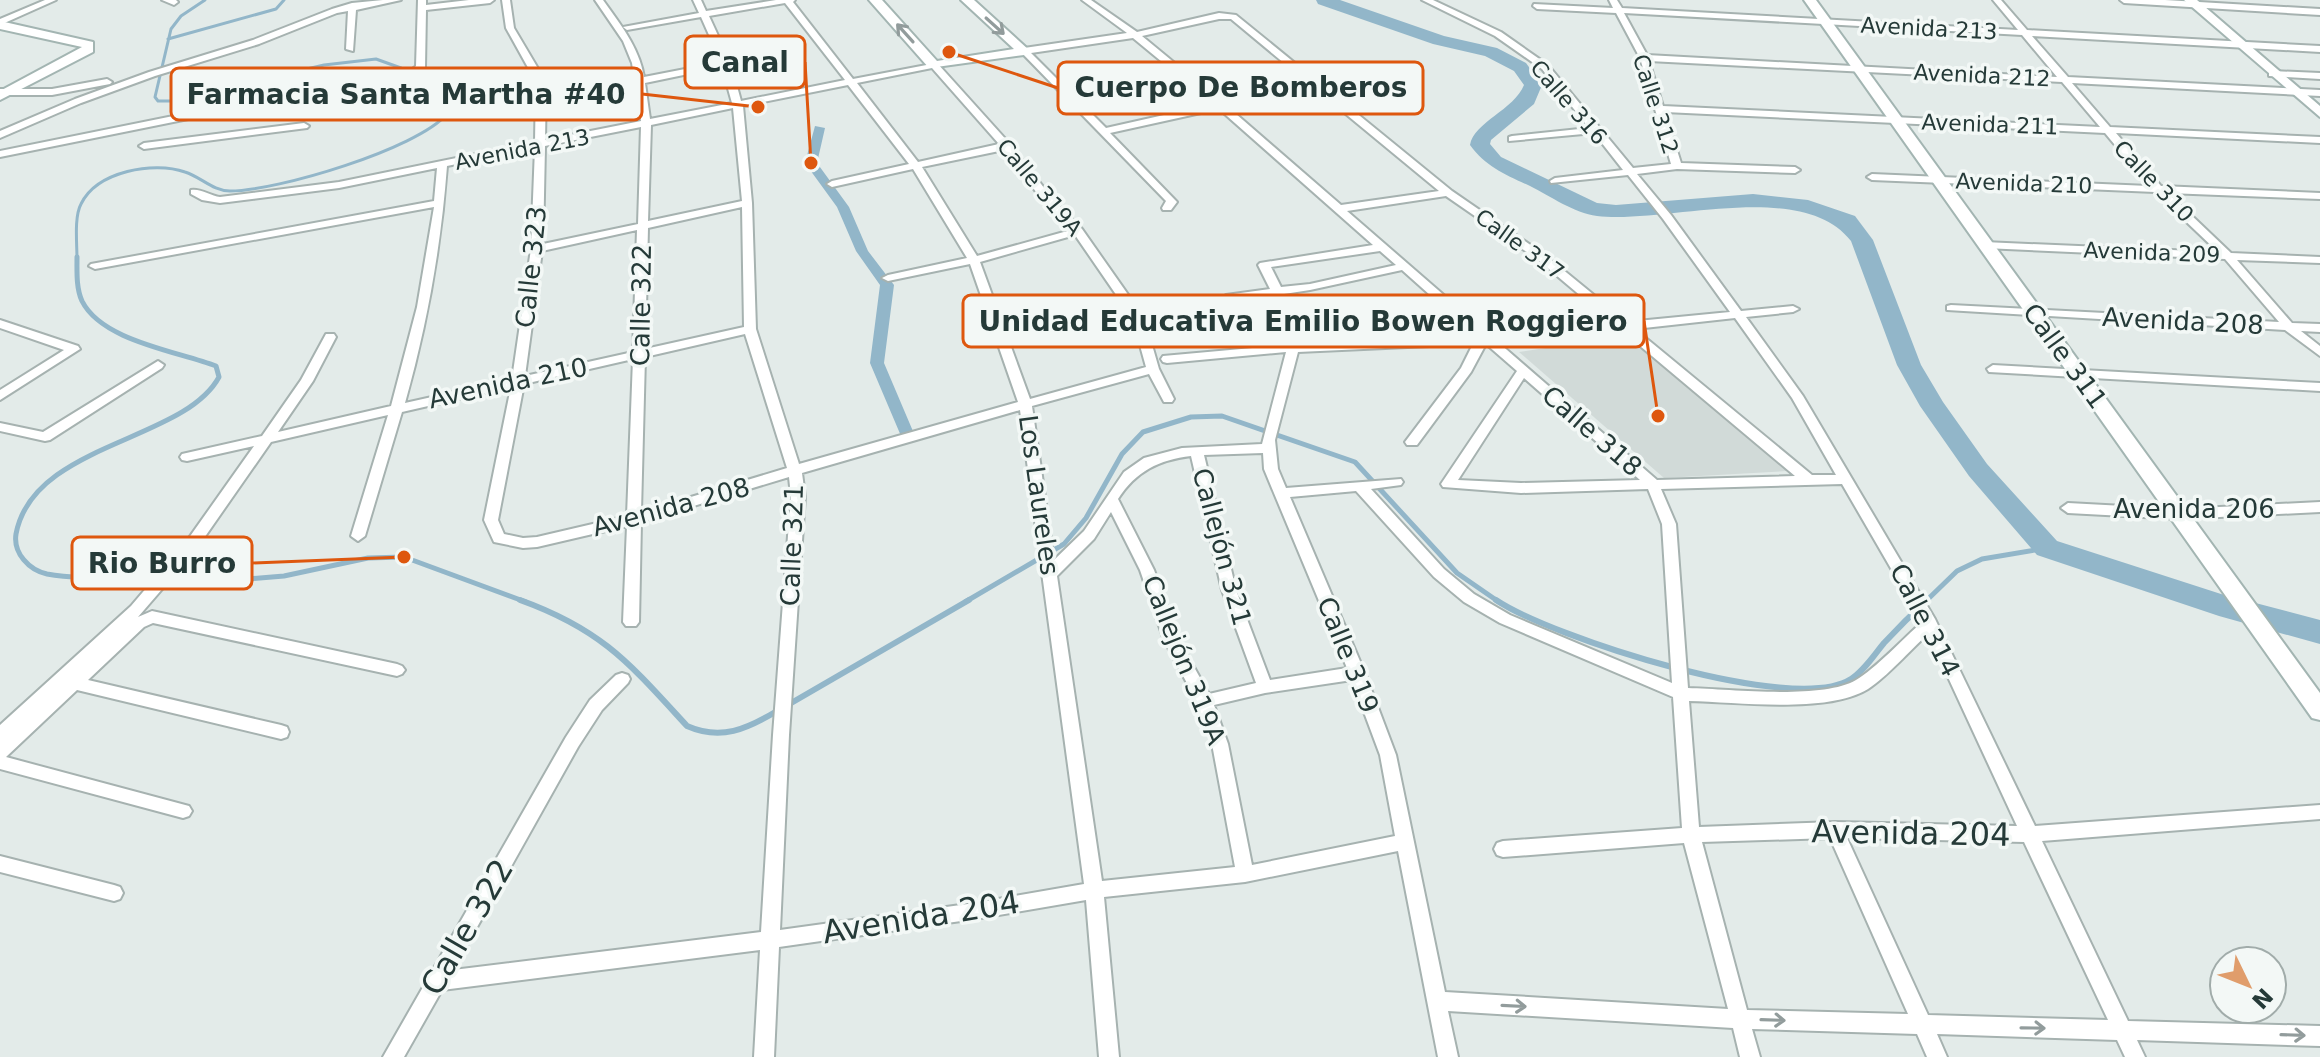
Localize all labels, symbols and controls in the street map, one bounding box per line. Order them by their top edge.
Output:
street label: Avenida 213 [1860,12,1998,45]
one-way arrow [985,16,1005,34]
one-way arrow [896,23,914,43]
callout: Canal [685,36,805,88]
text: Canal [701,46,789,79]
street label: Calle 312 [1628,51,1683,157]
street label: Calle 316 [1525,55,1612,150]
street label: Avenida 212 [1913,59,2051,92]
callout: Cuerpo De Bomberos [1058,62,1423,114]
callout: Farmacia Santa Martha #40 [171,68,642,120]
text: Cuerpo De Bomberos [1075,71,1407,104]
text: Farmacia Santa Martha #40 [186,78,626,111]
street label: Avenida 211 [1921,110,2059,139]
street label: Avenida 213 [453,124,592,175]
street label: Calle 319A [992,134,1087,241]
street label: Calle 310 [2109,135,2199,227]
street label: Avenida 210 [1955,169,2093,198]
street label: Calle 317 [1470,204,1569,285]
street label: Calle 323 [510,205,552,329]
street label: Avenida 209 [2083,238,2221,267]
street label: Calle 322 [625,244,657,366]
callout: Unidad Educativa Emilio Bowen Roggiero [963,295,1644,347]
street label: Calle 311 [2017,298,2113,414]
street label: Avenida 208 [2101,302,2265,340]
text: Unidad Educativa Emilio Bowen Roggiero [978,305,1628,338]
street label: Avenida 210 [426,352,590,414]
street label: Calle 318 [1536,380,1648,482]
street label: Los Laureles [1013,413,1065,577]
street label: Callejón 321 [1187,465,1257,629]
street label: Avenida 208 [589,472,753,542]
street label: Calle 321 [775,483,809,607]
street label: Avenida 206 [2113,494,2275,524]
callout: Rio Burro [72,537,252,589]
text: Rio Burro [88,547,236,580]
street label: Calle 314 [1884,559,1966,681]
street label: Callejón 319A [1136,571,1232,749]
street label: Calle 319 [1311,593,1385,717]
street label: Avenida 204 [1811,812,2011,854]
street label: Calle 322 [413,852,521,1002]
street label: Avenida 204 [820,883,1022,951]
north arrow [2208,945,2288,1025]
text: N [2247,983,2278,1014]
one-way arrow [1500,998,1527,1013]
one-way arrow [1759,1013,1786,1028]
one-way arrow [2019,1020,2046,1035]
one-way arrow [2279,1028,2306,1043]

